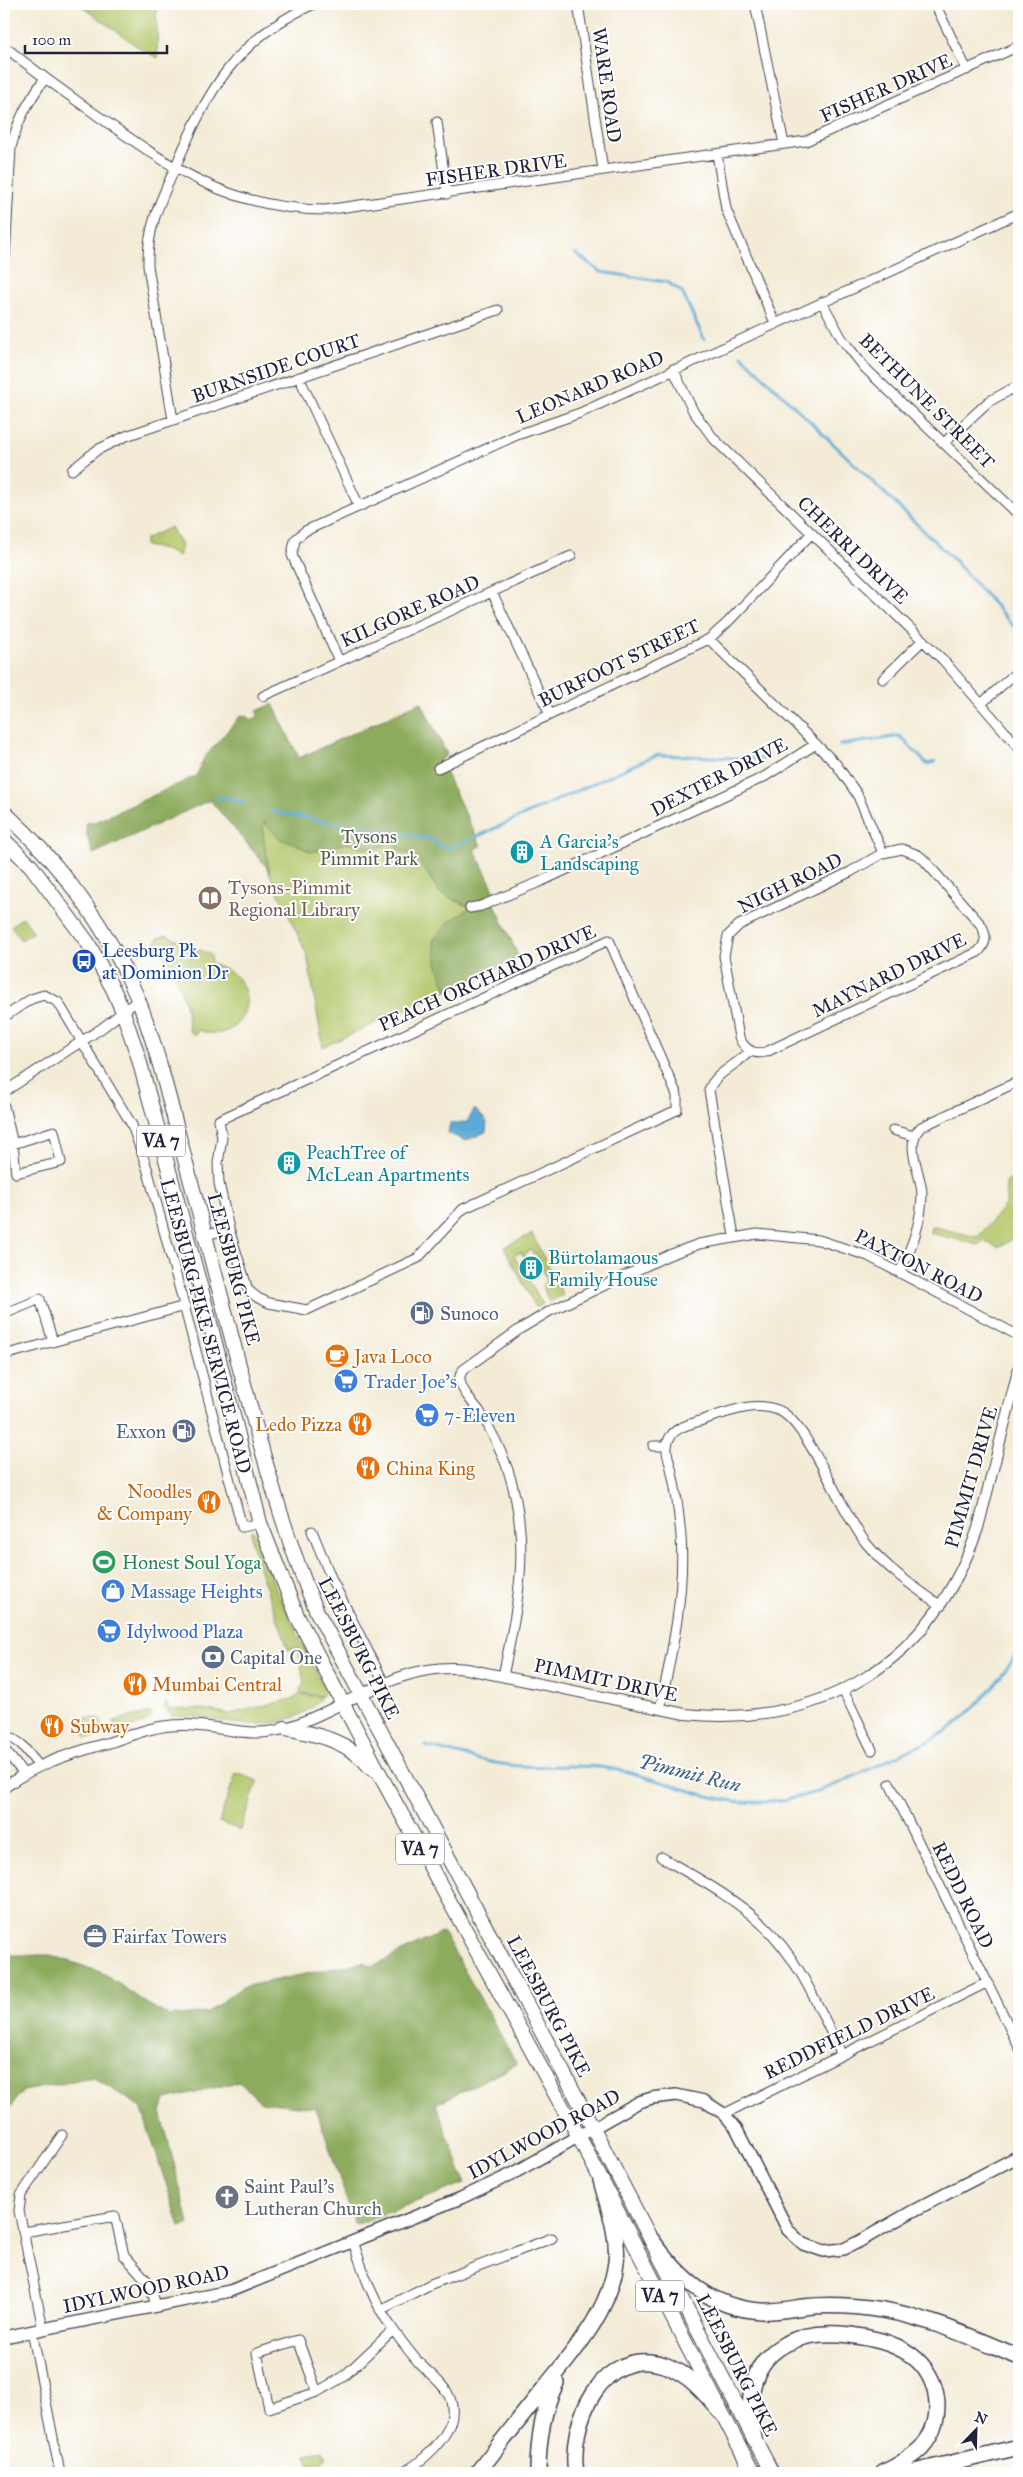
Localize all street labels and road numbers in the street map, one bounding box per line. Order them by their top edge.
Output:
street label: WARE ROAD [588,26,626,144]
street label: FISHER DRIVE [816,48,956,127]
street label: FISHER DRIVE [424,149,568,191]
street label: BURNSIDE COURT [189,328,363,408]
street label: BETHUNE STREET [855,329,999,473]
street label: LEONARD ROAD [513,346,667,428]
street label: CHERRI DRIVE [793,491,913,609]
street label: KILGORE ROAD [337,570,483,652]
street label: BURFOOT STREET [534,614,704,712]
street label: DEXTER DRIVE [647,732,792,821]
street label: NIGH ROAD [734,848,846,918]
street label: PEACH ORCHARD DRIVE [375,919,600,1036]
street label: MAYNARD DRIVE [808,928,970,1022]
road number: VA 7 [137,1126,185,1156]
street label: LEESBURG PIKE SERVICE ROAD [156,1176,256,1476]
street label: LEESBURG PIKE [203,1190,265,1348]
street label: PAXTON ROAD [851,1224,987,1308]
street label: PIMMIT DRIVE [940,1403,1002,1551]
street label: LEESBURG PIKE [313,1573,405,1723]
street label: PIMMIT DRIVE [532,1654,680,1707]
road number: VA 7 [396,1834,444,1865]
street label: REDD ROAD [927,1838,999,1952]
street label: LEESBURG PIKE [502,1931,596,2081]
street label: REDDFIELD DRIVE [760,1982,938,2084]
street label: IDYLWOOD ROAD [464,2084,624,2184]
street label: IDYLWOOD ROAD [61,2260,231,2318]
road number: VA 7 [636,2280,684,2312]
street label: LEESBURG PIKE [691,2290,783,2440]

